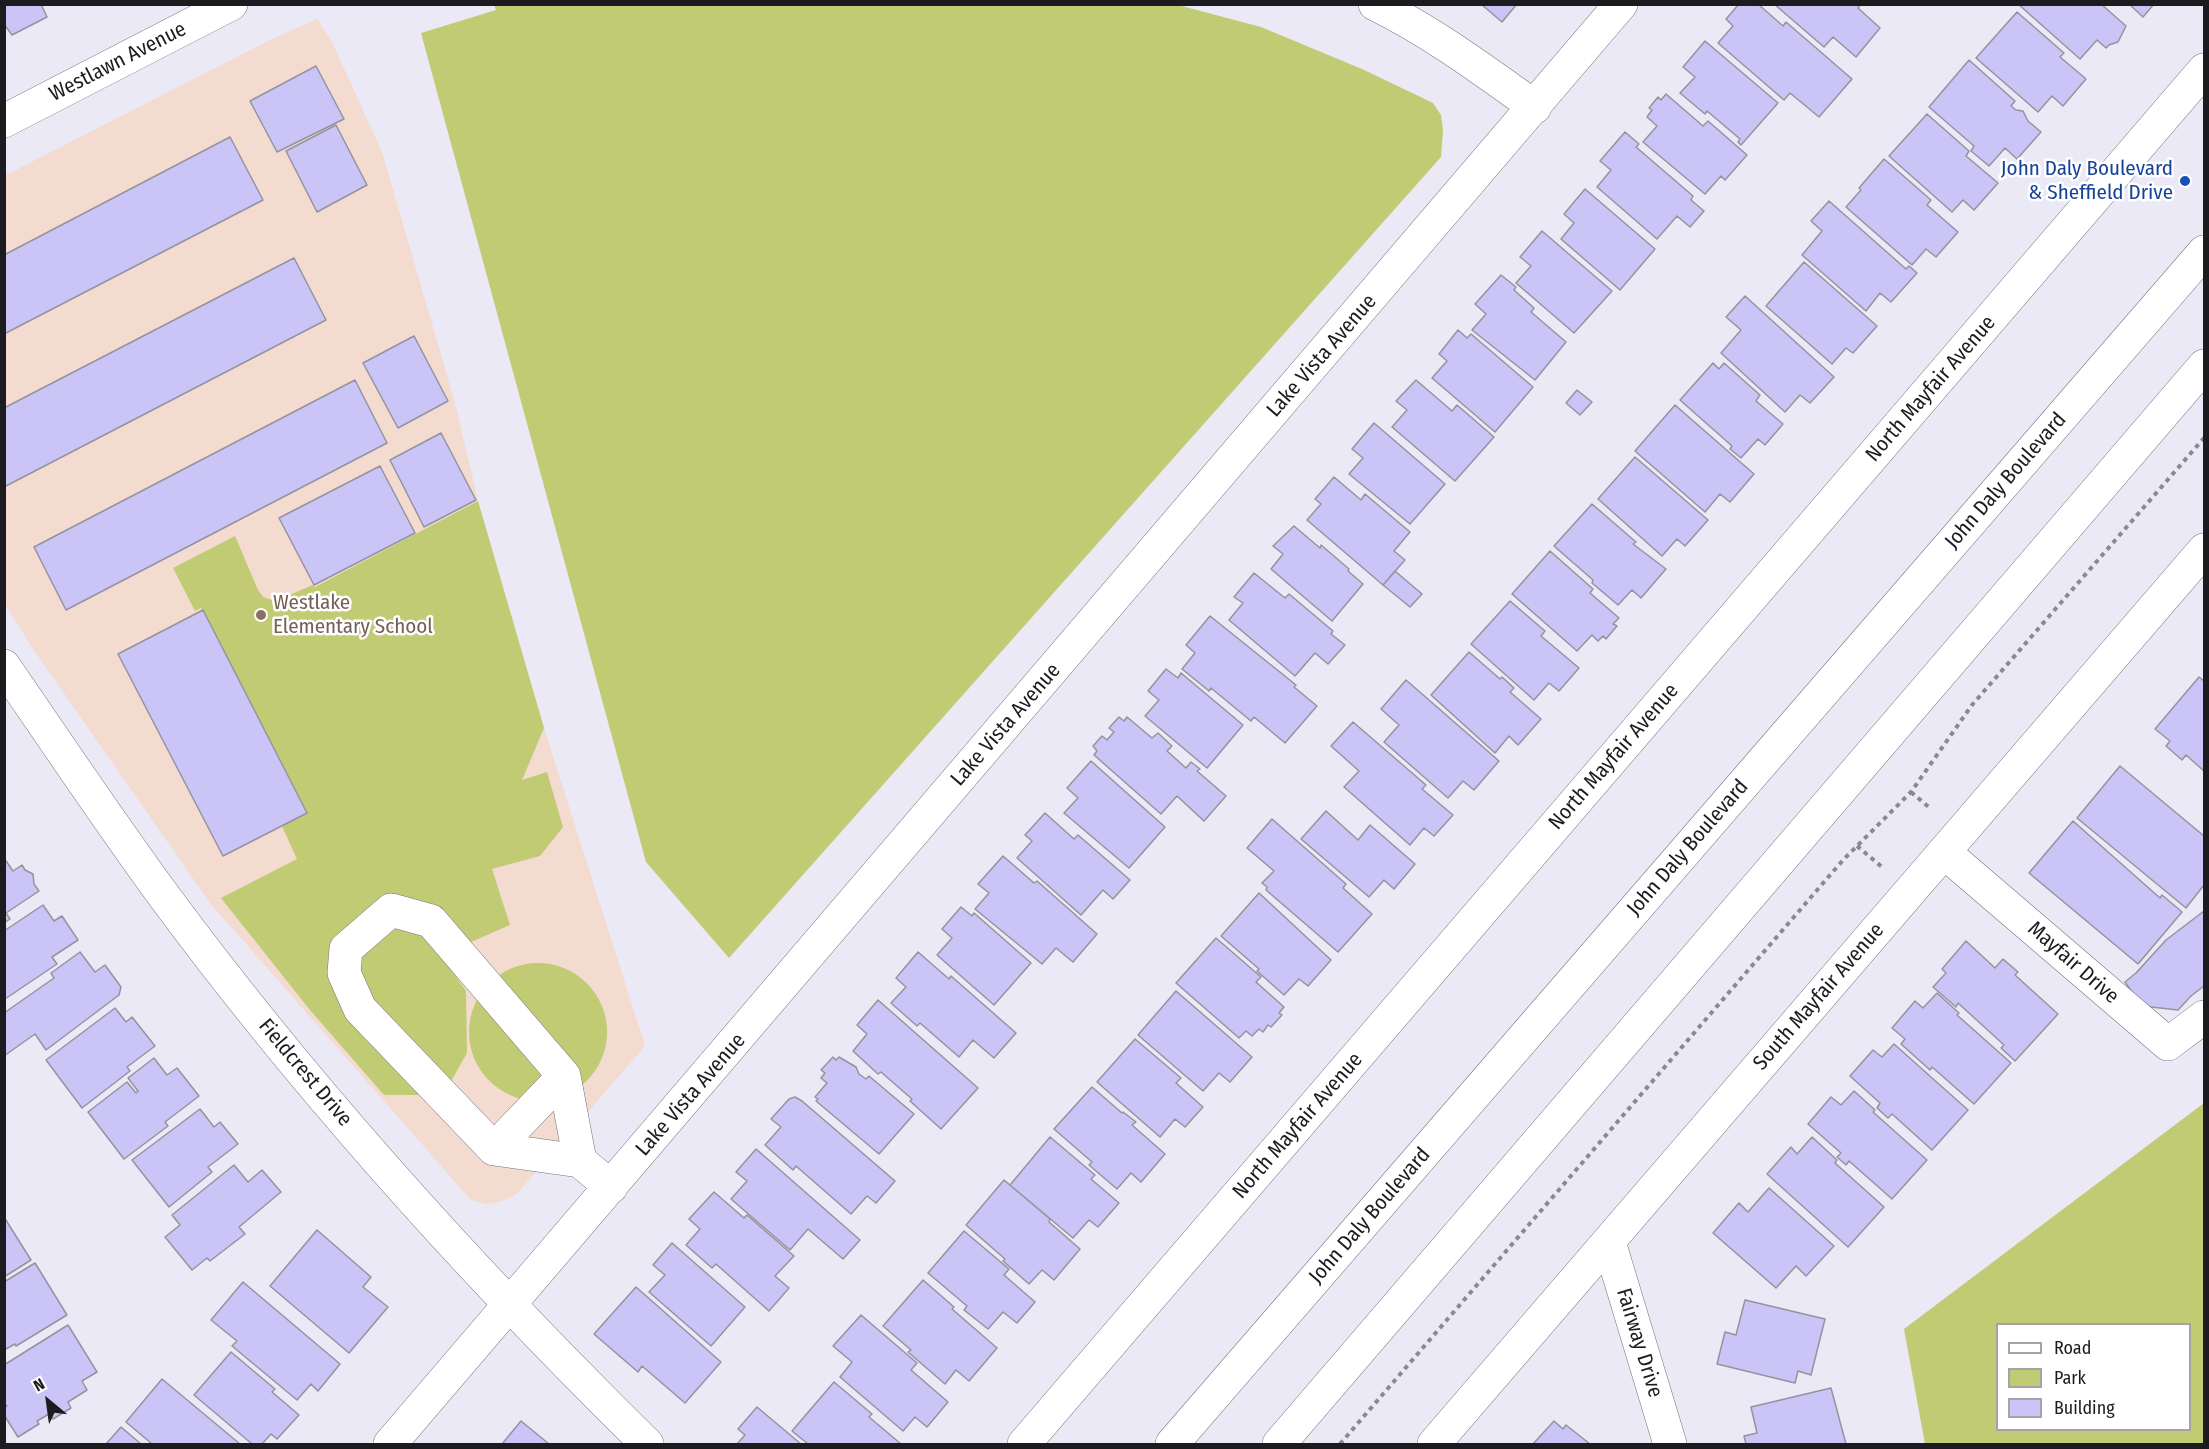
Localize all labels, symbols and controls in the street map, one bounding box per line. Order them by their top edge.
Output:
street label: Westlawn Avenue [45,17,191,107]
place label: John Daly Boulevard & Sheffield Drive [2001,156,2173,206]
marker: John Daly Boulevard & Sheffield Drive [2178,174,2192,188]
street label: Lake Vista Avenue [1262,289,1382,423]
street label: North Mayfair Avenue [1861,311,2001,467]
street label: John Daly Boulevard [1940,408,2072,554]
place label: Westlake Elementary School [273,590,433,640]
marker: Westlake Elementary School [254,608,268,622]
street label: Lake Vista Avenue [946,658,1066,792]
street label: North Mayfair Avenue [1544,679,1684,835]
street label: John Daly Boulevard [1622,775,1754,921]
street label: Mayfair Drive [2022,917,2124,1009]
street label: South Mayfair Avenue [1748,918,1890,1076]
street label: Fieldcrest Drive [253,1014,357,1132]
street label: Lake Vista Avenue [631,1028,751,1162]
street label: North Mayfair Avenue [1228,1048,1368,1204]
street label: John Daly Boulevard [1304,1143,1436,1289]
street label: Fairway Drive [1610,1285,1668,1401]
legend [1996,1323,2191,1431]
text: Road [2054,1337,2091,1359]
text: Park [2054,1367,2086,1389]
north arrow [18,1371,78,1431]
text: N [30,1374,48,1395]
text: Building [2054,1397,2115,1419]

